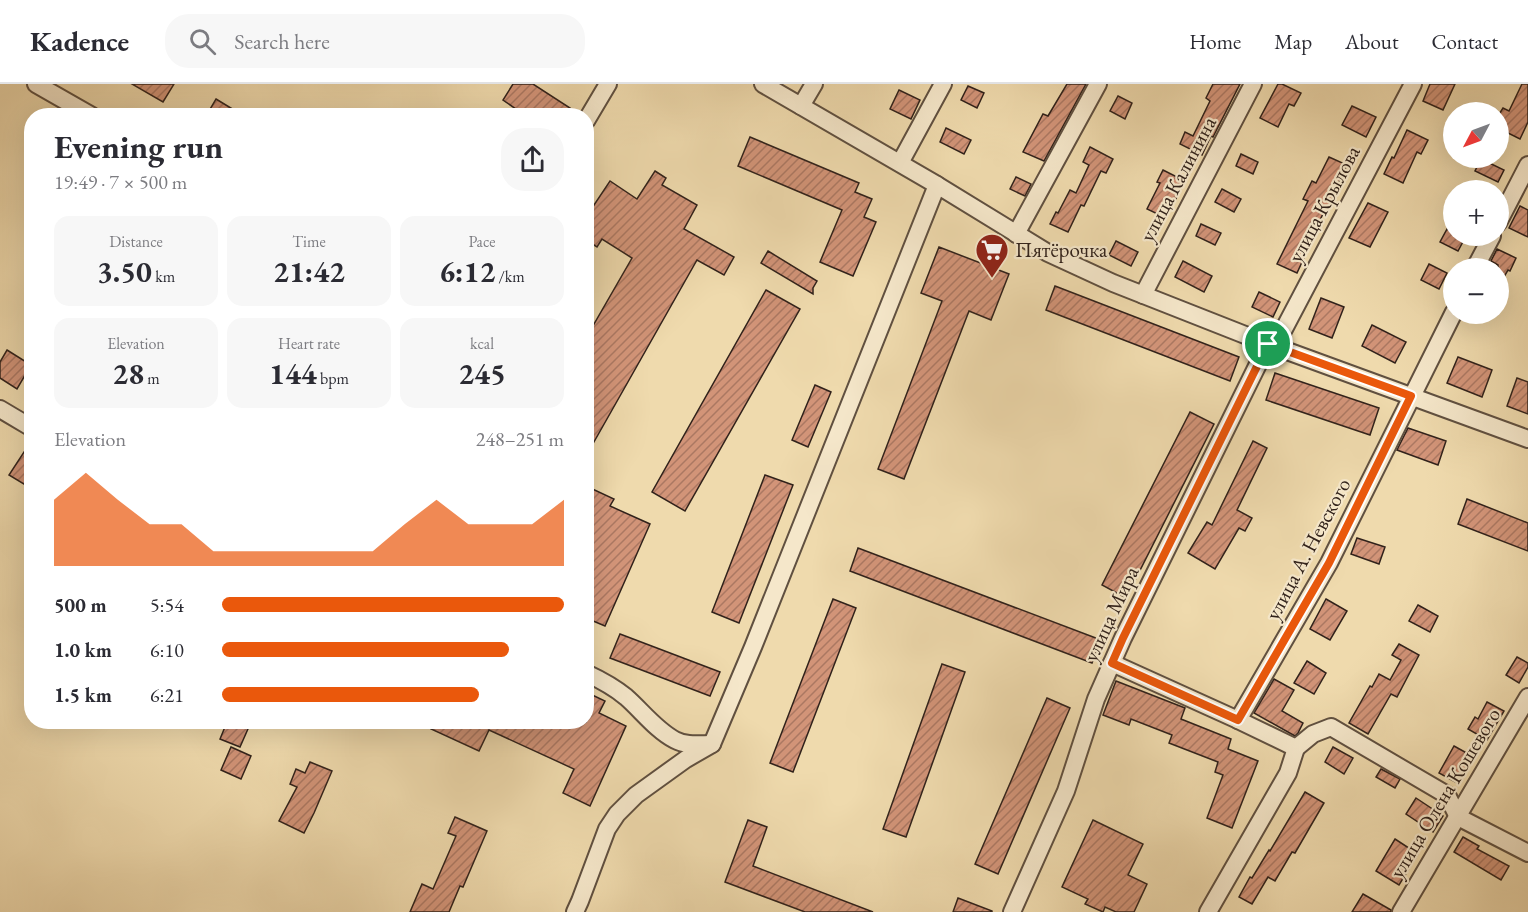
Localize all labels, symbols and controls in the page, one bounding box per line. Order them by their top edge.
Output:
search box [165,14,585,68]
text: Kadence [30,23,129,59]
icon: search [186,25,219,58]
text: Search here [234,27,330,56]
text: Home [1189,28,1241,55]
text: Map [1274,28,1312,55]
text: About [1345,28,1398,55]
text: Contact [1431,28,1498,55]
north arrow [1443,102,1509,168]
map controls [1443,102,1509,324]
street label: улица Калинина [1133,111,1222,246]
text: Evening run [54,125,223,168]
button: share [501,128,564,191]
street label: улица Крылова [1281,140,1366,267]
text: 19:49 · 7 × 500 m [54,169,187,195]
button: + [1443,180,1509,246]
text: Distance [109,231,163,252]
text: Time [292,231,326,252]
text: Pace [469,231,495,252]
supermarket icon: Пятёрочка [974,232,1010,279]
place label: Пятёрочка [1015,236,1108,263]
text: 3.50 [97,252,152,291]
text: 21:42 [273,252,345,291]
text: 6:12 [439,252,495,291]
button: − [1443,258,1509,324]
text: km [152,266,175,287]
text: /km [495,266,525,287]
pin [1242,318,1293,369]
icon: arrive [1251,327,1284,360]
text: Elevation [107,333,165,354]
text: Heart rate [278,333,340,354]
text: kcal [470,333,494,354]
text: 28 [112,354,144,393]
text: 144 [269,354,317,393]
text: 245 [458,354,506,393]
text: m [144,368,160,389]
text: bpm [317,368,349,389]
text: Elevation [54,426,126,452]
text: 248–251 m [476,426,564,452]
street label: улица А. Невского [1259,473,1356,624]
street label: улица Мира [1077,561,1145,666]
text: 500 m [54,592,107,618]
text: 5:54 [150,592,184,618]
text: 1.0 km [54,637,112,663]
text: 6:10 [150,637,184,663]
text: 1.5 km [54,682,112,708]
text: 6:21 [150,682,184,708]
street label: улица Олена Кошевого [1383,703,1506,883]

